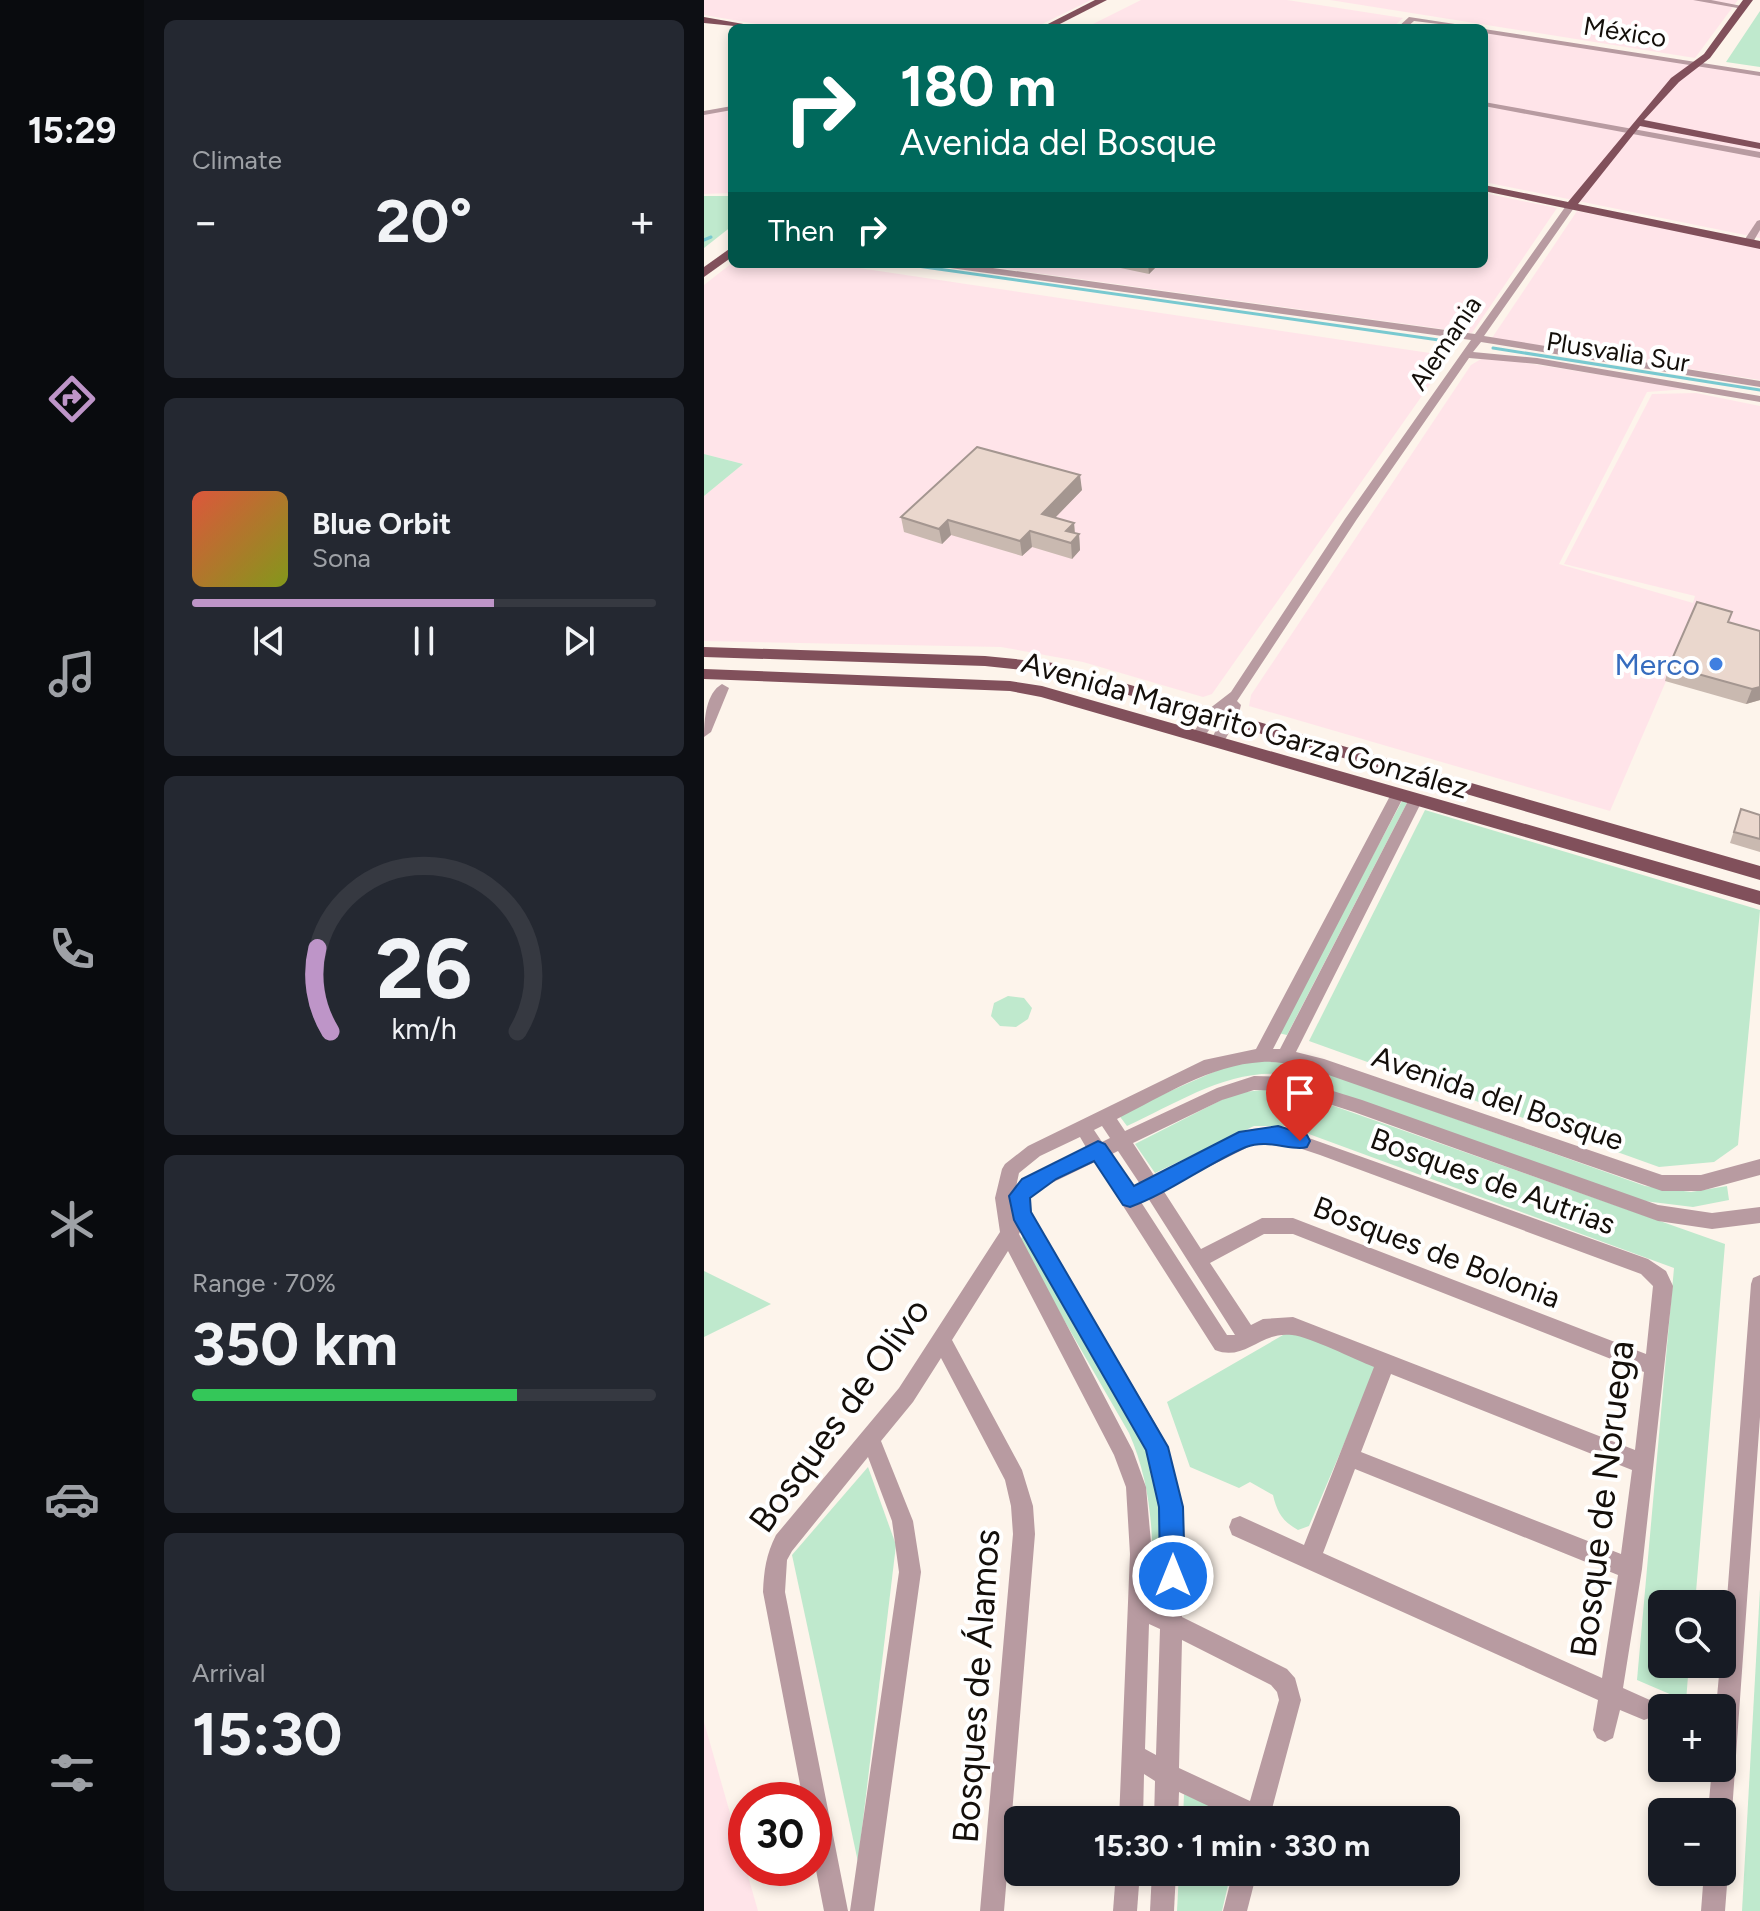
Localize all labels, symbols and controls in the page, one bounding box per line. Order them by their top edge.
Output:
street label: México [1581,10,1669,54]
text: 180 m [900,53,1056,120]
icon: right [768,56,872,160]
text: 15:29 [28,109,116,152]
text: Avenida del Bosque [900,121,1216,164]
text: Climate [192,144,282,176]
text: 20° [376,185,472,257]
text: − [192,195,219,248]
text: + [629,195,656,248]
icon: right [850,208,894,252]
text: Then [768,212,834,249]
street label: Alemania [1402,290,1488,396]
street label: Plusvalia Sur [1544,325,1692,379]
icon: directions [44,371,100,427]
text: Blue Orbit [312,505,451,542]
text: Sona [312,542,371,574]
icon: previous [247,619,291,663]
icon: pause [402,619,446,663]
icon: next [557,619,601,663]
street label: Avenida Margarito Garza González [1017,643,1473,807]
icon: music [44,646,100,702]
place label: Merco [1614,646,1700,683]
marker: Merco [1707,655,1725,673]
text: 26 [376,918,472,1018]
icon: phone [44,921,100,977]
text: km/h [391,1012,457,1046]
street label: Avenida del Bosque [1367,1038,1629,1158]
pin [1266,1059,1334,1141]
icon: arrive [1278,1071,1322,1115]
street label: Bosques de Autrias [1366,1120,1620,1242]
street label: Bosques de Bolonia [1308,1188,1566,1316]
icon: climate [44,1196,100,1252]
text: Range · 70% [192,1267,336,1299]
street label: Bosques de Olivo [740,1290,938,1540]
text: 350 km [192,1308,398,1380]
street label: Bosque de Noruega [1561,1338,1643,1660]
icon: car [44,1471,100,1527]
street label: Bosques de Álamos [944,1528,1008,1844]
position arrow [1131,1534,1215,1618]
map controls [1648,1590,1736,1886]
button: search [1648,1590,1736,1678]
text: Arrival [192,1657,265,1689]
button: + [1648,1694,1736,1782]
text: 15:30 [192,1698,342,1770]
icon: filters [44,1745,100,1801]
speed limit sign: 30 [728,1782,832,1886]
button: − [1648,1798,1736,1886]
text: 15:30 · 1 min · 330 m [1094,1827,1370,1864]

